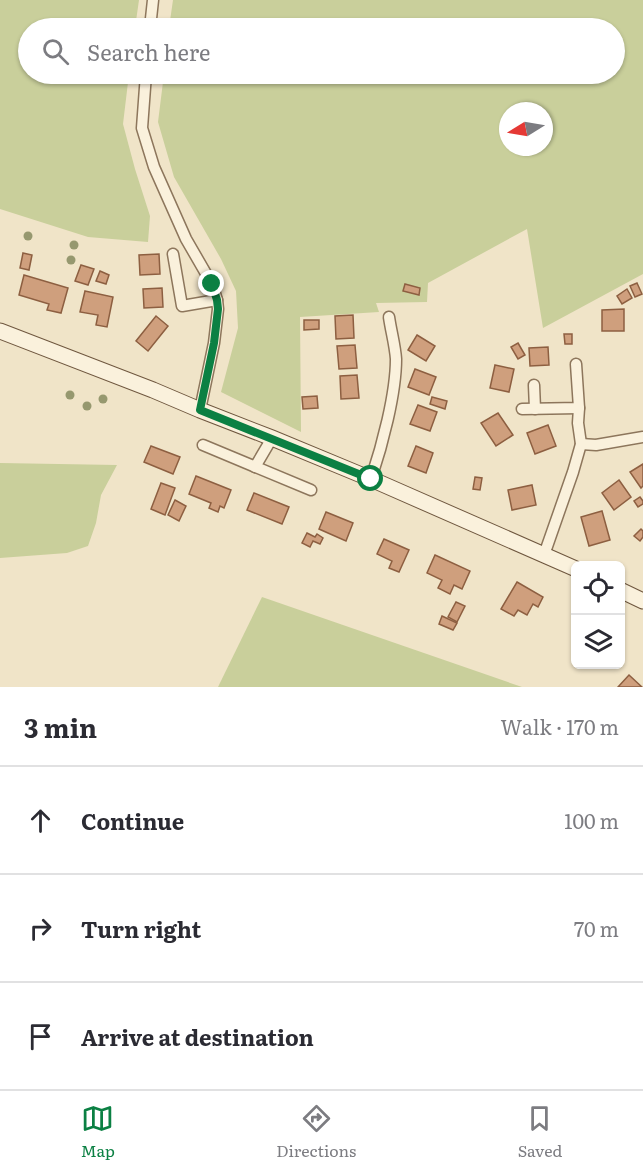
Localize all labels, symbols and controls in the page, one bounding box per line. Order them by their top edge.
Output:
search box [18,18,625,84]
icon: search [39,35,72,68]
text: Search here [87,35,210,68]
north arrow [499,102,553,156]
route end [198,270,224,296]
route start [357,465,383,491]
map controls [571,561,625,669]
button: locate [571,561,625,615]
button: layers [571,615,625,669]
text: 3 min [24,707,97,746]
text: Walk · 170 m [501,711,619,741]
icon: ahead [24,804,57,837]
text: Continue [81,804,184,837]
text: 100 m [564,805,619,835]
icon: right [24,912,57,945]
text: Turn right [81,912,201,945]
text: 70 m [574,913,619,943]
icon: arrive [24,1020,57,1053]
text: Arrive at destination [81,1020,314,1053]
tab: Map [81,1102,115,1162]
tab: Directions [276,1102,356,1162]
tab: Saved [518,1102,562,1162]

